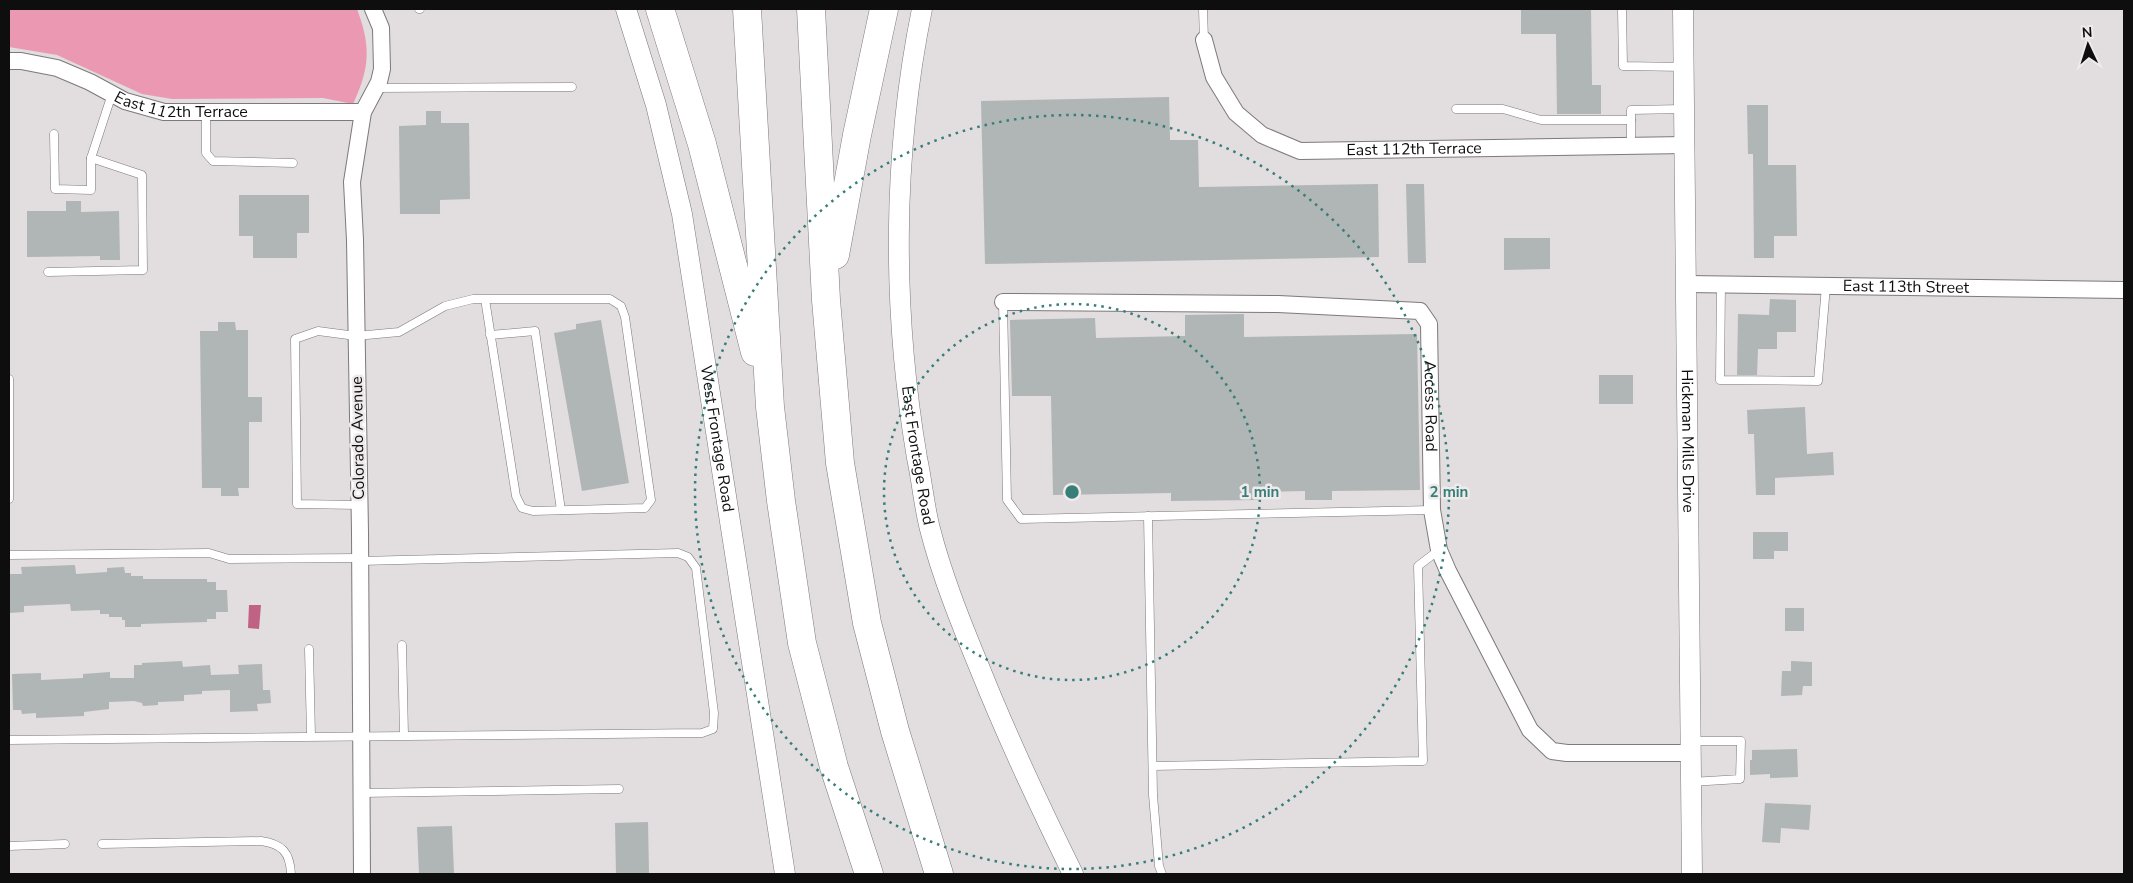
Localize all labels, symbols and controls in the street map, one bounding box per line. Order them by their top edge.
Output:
north arrow [2063,20,2113,70]
text: N [2081,23,2093,42]
street label: East 112th Terrace [110,86,248,123]
street label: East 112th Terrace [1346,137,1482,161]
street label: East 113th Street [1843,275,1970,299]
street label: Access Road [1419,360,1442,452]
street label: West Frontage Road [695,364,739,514]
street label: Hickman Mills Drive [1676,369,1699,513]
street label: Colorado Avenue [346,376,370,500]
street label: East Frontage Road [896,385,940,527]
text: 1 min [1241,482,1279,502]
text: 2 min [1430,482,1468,502]
centre of rings [1063,483,1081,501]

